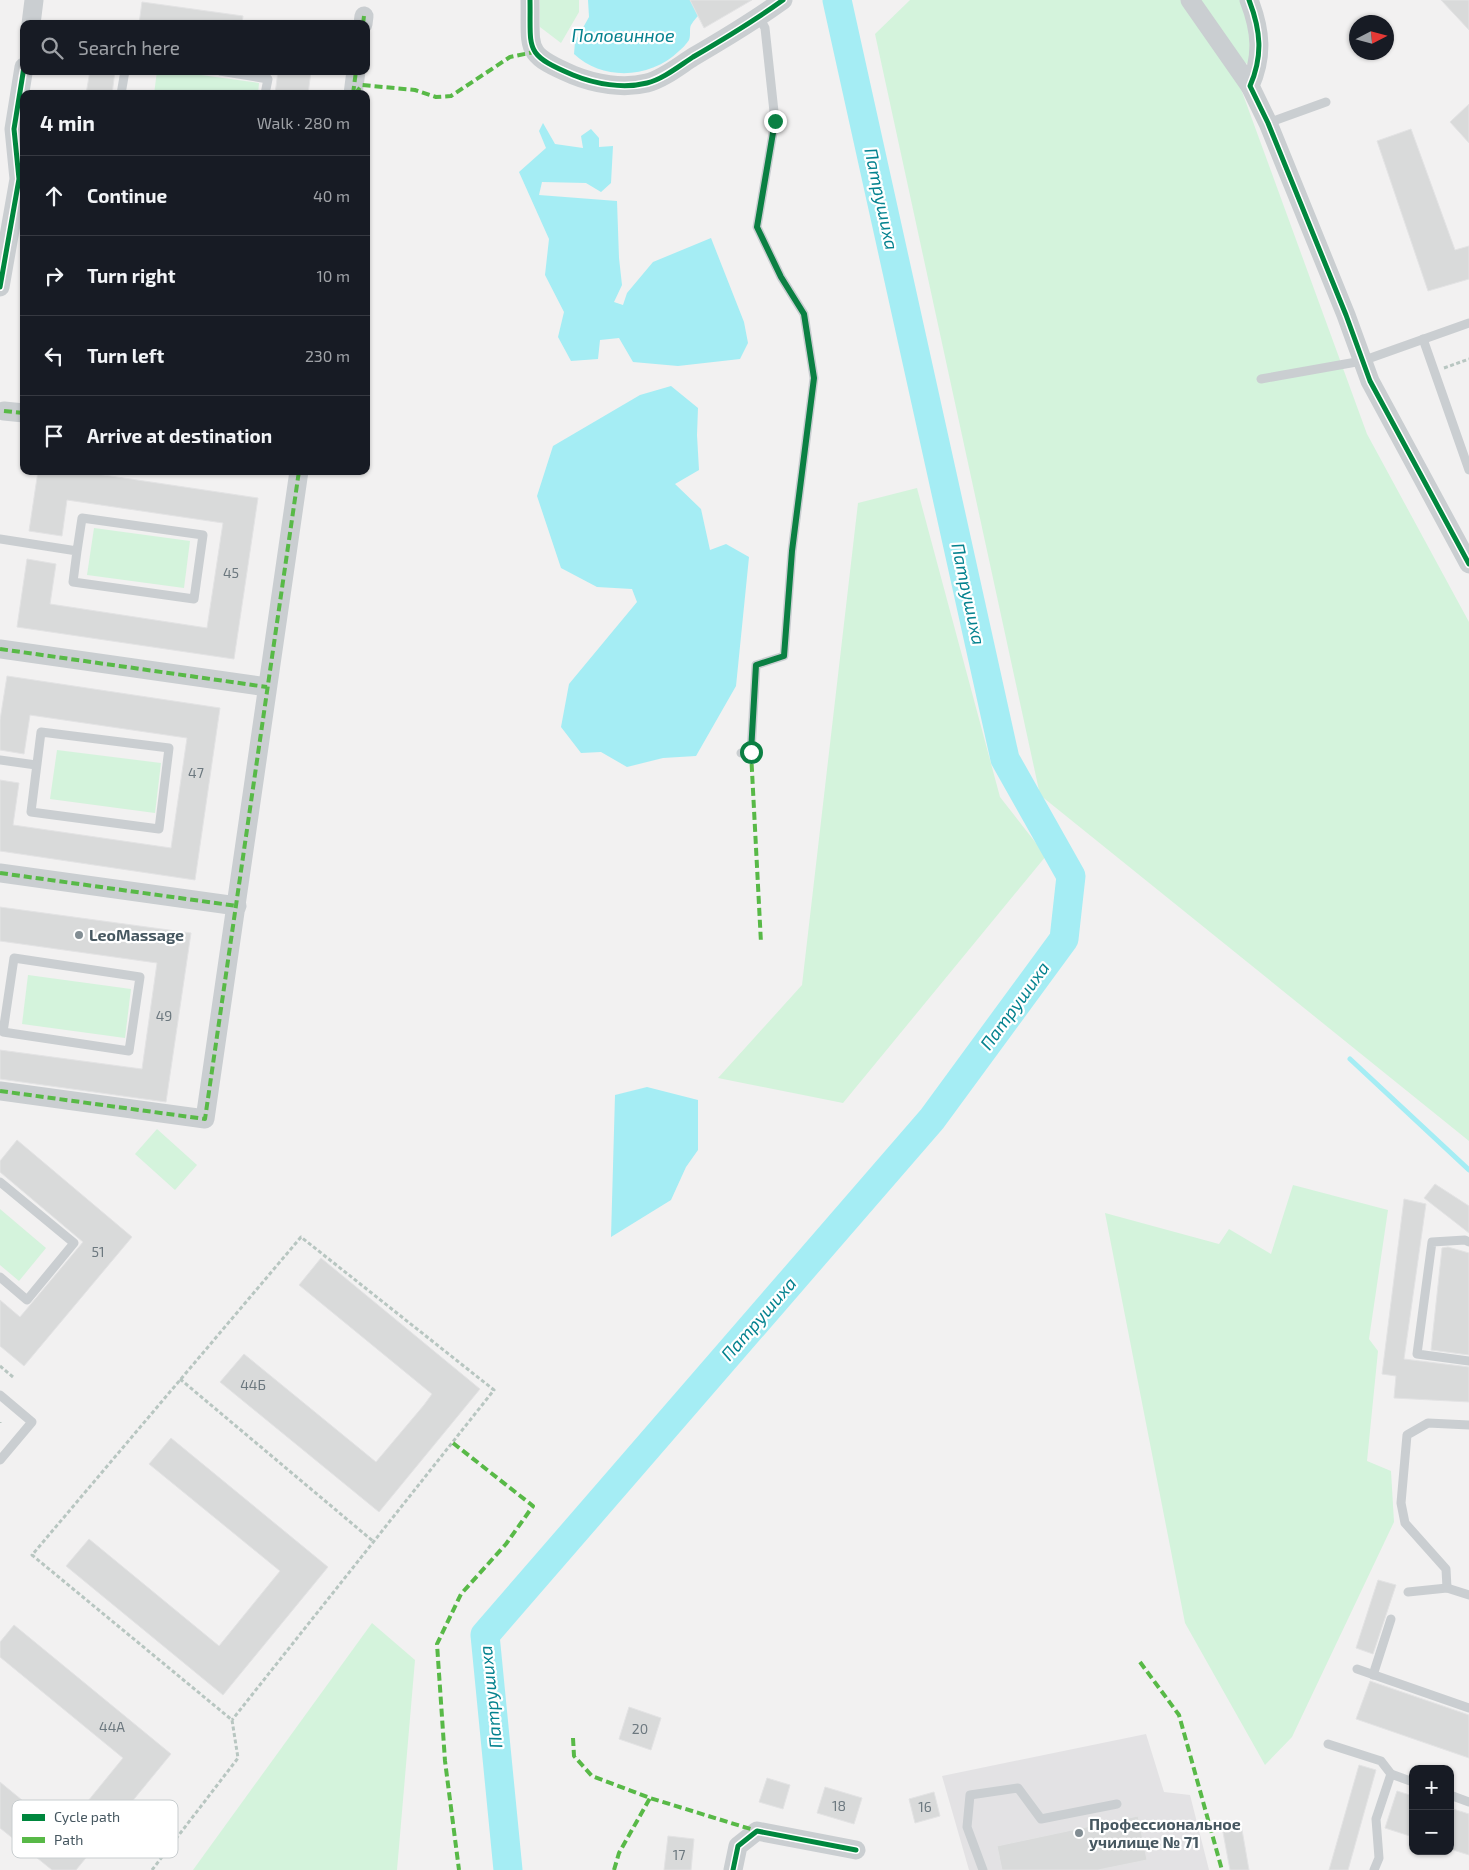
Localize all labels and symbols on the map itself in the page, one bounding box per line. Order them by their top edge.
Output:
north arrow [1349,15,1394,60]
water label: Половинное [571,24,675,46]
route end [764,110,787,133]
water label: Патрушиха [860,146,904,252]
water label: Патрушиха [947,541,991,647]
house number: 45 [223,564,239,581]
route start [740,741,763,764]
house number: 47 [188,764,204,781]
place label: LeoMassage [89,925,184,944]
marker: LeoMassage [73,929,85,941]
water label: Патрушиха [975,957,1054,1054]
house number: 49 [156,1007,172,1024]
house number: 51 [91,1243,105,1260]
water label: Патрушиха [716,1272,801,1365]
house number: 44Б [240,1376,266,1393]
water label: Патрушиха [474,1644,506,1750]
house number: 44А [99,1718,125,1735]
house number: 20 [632,1720,648,1737]
house number: 18 [832,1797,846,1814]
house number: 16 [918,1798,932,1815]
legend [12,1800,178,1858]
text: Cycle path [54,1808,120,1825]
place label: Профессиональное училище № 71 [1089,1814,1241,1851]
marker: Профессиональное училище № 71 [1073,1827,1085,1839]
text: Path [54,1831,83,1848]
house number: 17 [673,1846,685,1863]

